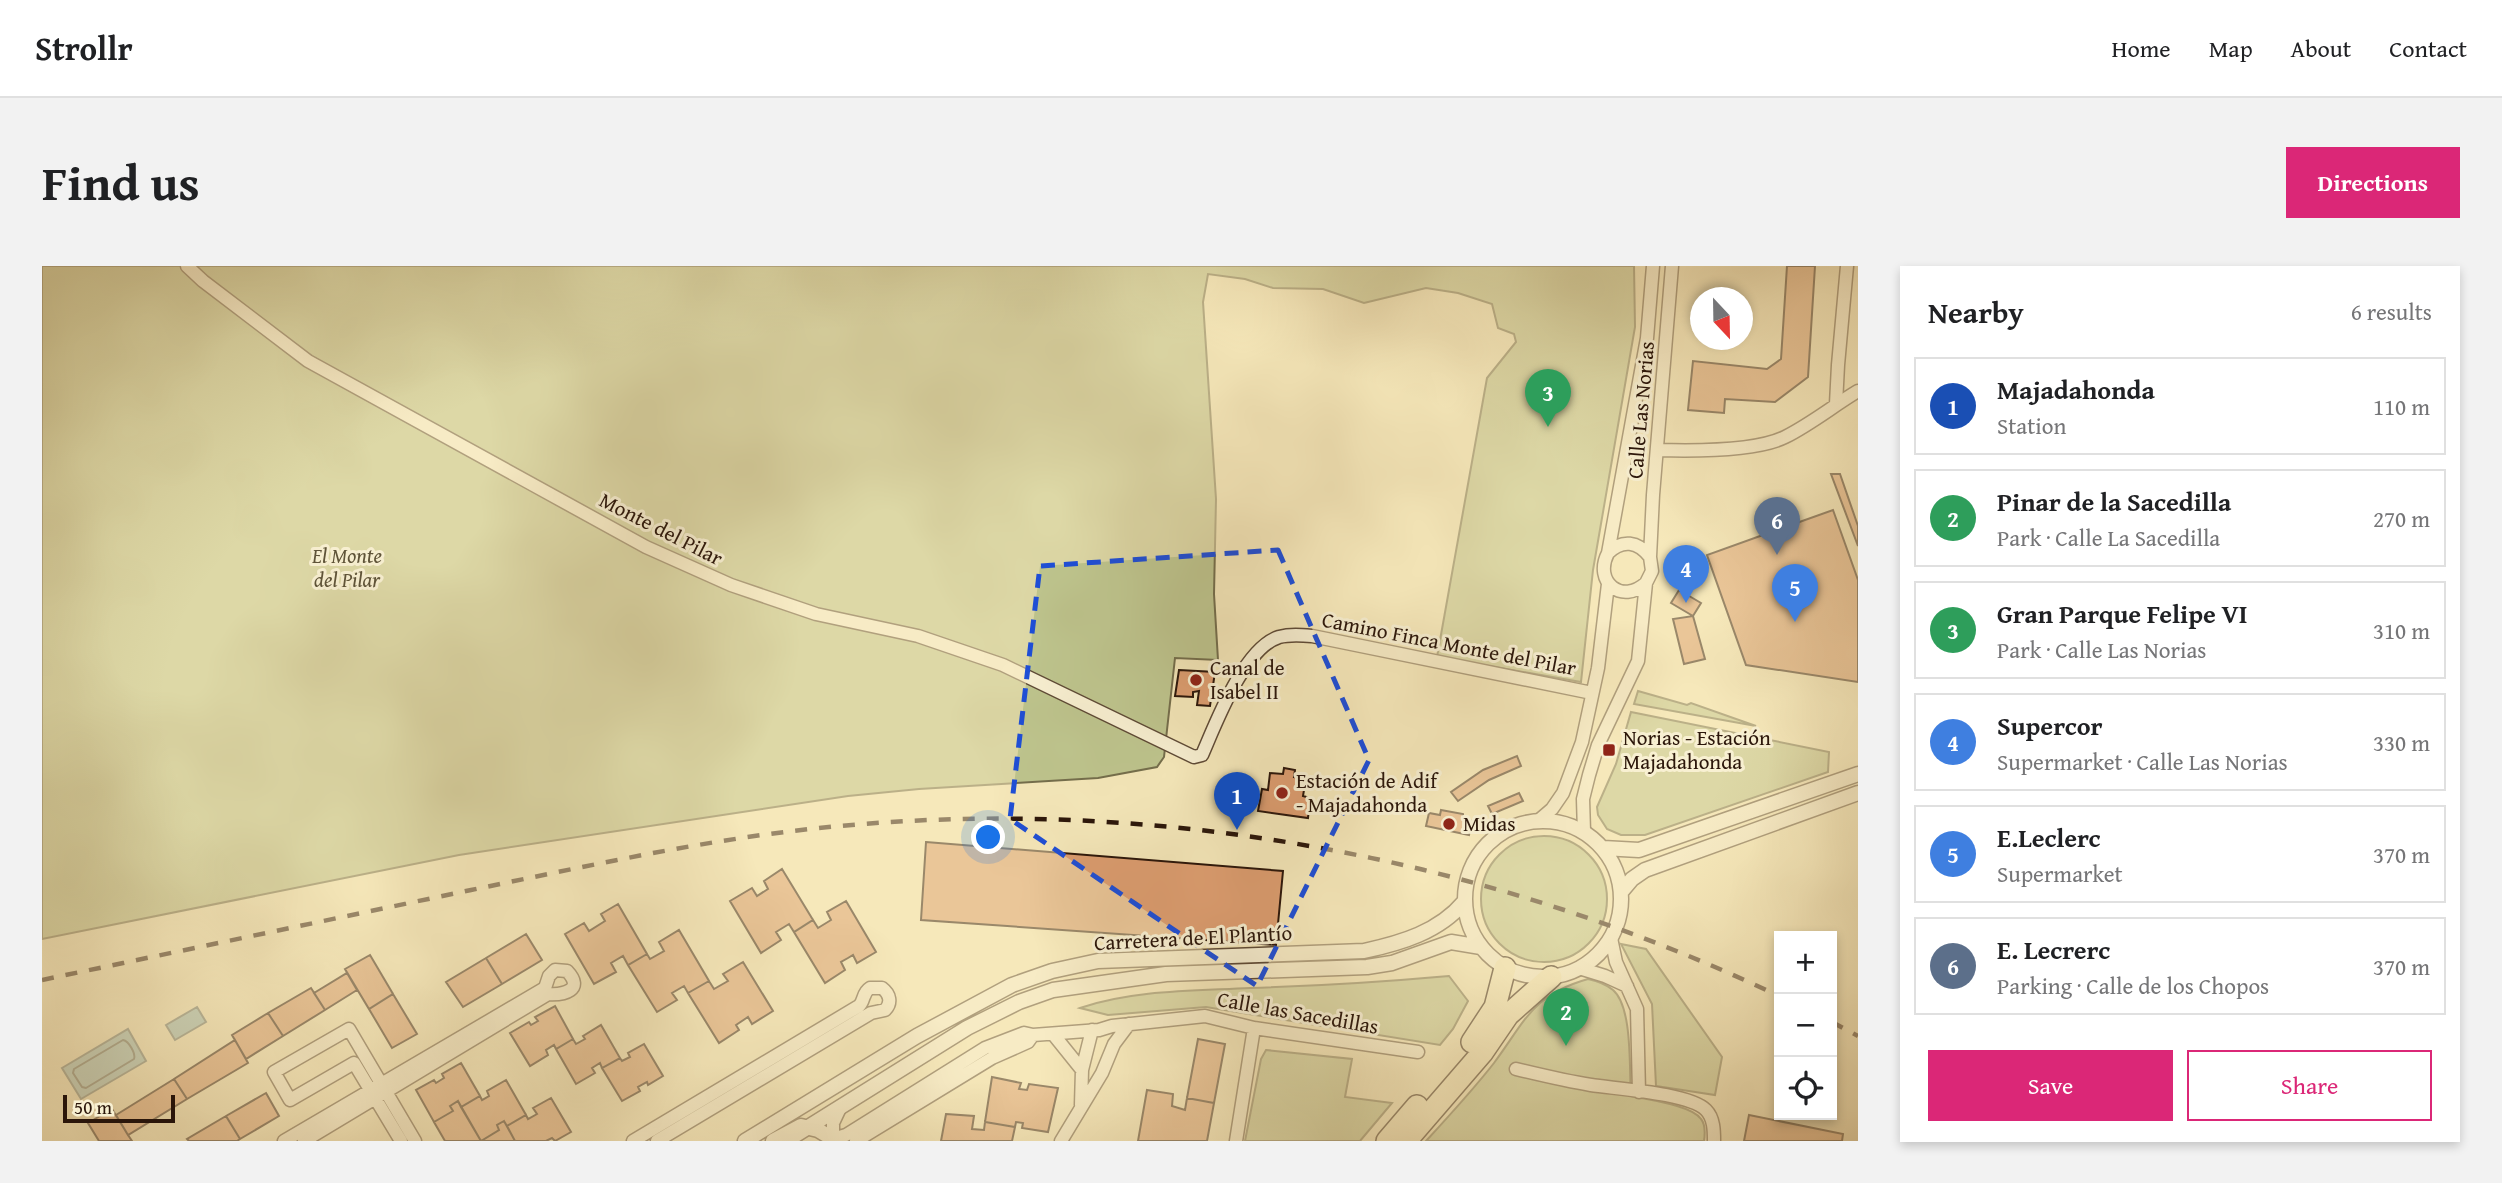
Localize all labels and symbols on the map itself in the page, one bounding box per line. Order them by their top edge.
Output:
north arrow [1690,287,1753,350]
street label: Calle Las Norias [1619,340,1662,480]
pin: 3 [1525,369,1571,427]
street label: Monte del Pilar [594,484,729,573]
pin: 6 [1754,497,1800,555]
park label: El Monte del Pilar [311,540,382,595]
pin: 4 [1663,545,1709,603]
pin: 5 [1772,564,1818,622]
street label: Camino Finca Monte del Pilar [1319,604,1579,683]
place label: Canal de Isabel II [1210,652,1285,707]
marker: Canal de Isabel II [1188,672,1204,688]
place label: Norias - Estación Majadahonda [1623,722,1771,777]
marker: Norias - Estación Majadahonda [1601,742,1617,758]
place label: Estación de Adif - Majadahonda [1296,765,1439,820]
pin: 1 [1214,772,1260,830]
marker: Estación de Adif - Majadahonda [1274,785,1290,801]
place label: Midas [1463,808,1516,839]
marker: Midas [1441,816,1457,832]
your location [971,820,1005,854]
street label: Carretera de El Plantío [1093,917,1293,958]
street label: Calle las Sacedillas [1215,983,1381,1042]
pin: 2 [1543,988,1589,1046]
scale bar [63,1092,175,1124]

